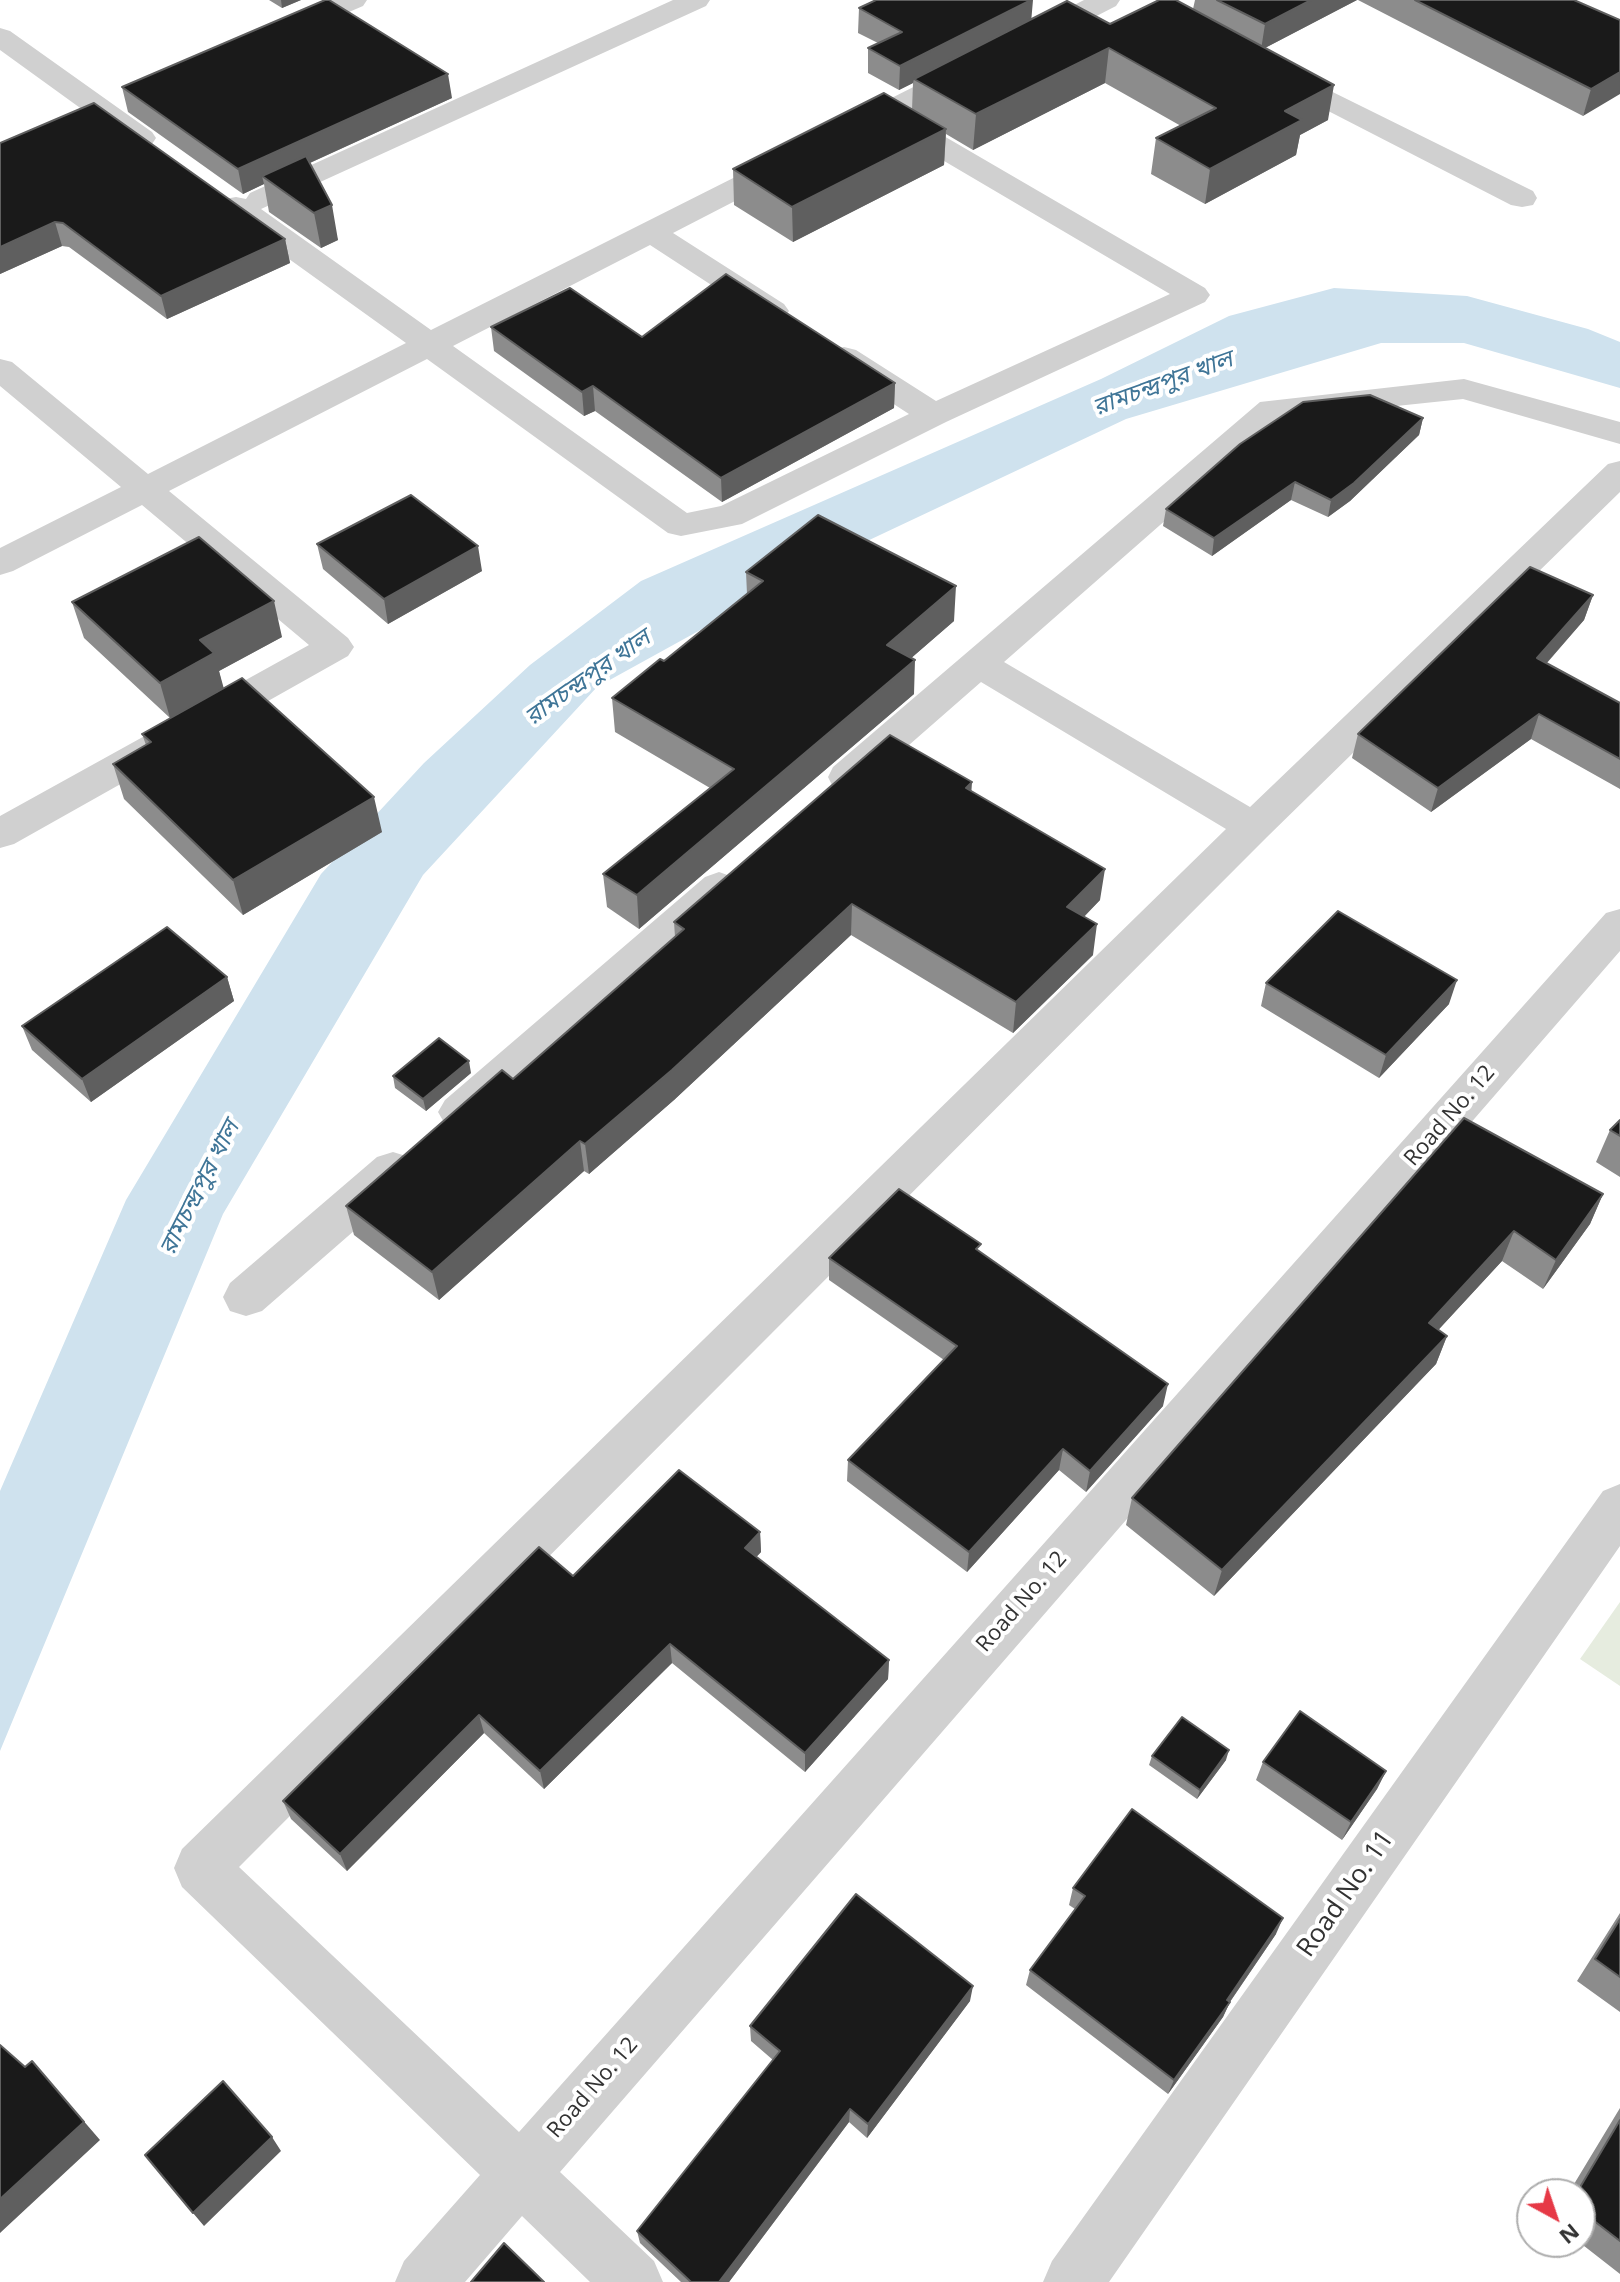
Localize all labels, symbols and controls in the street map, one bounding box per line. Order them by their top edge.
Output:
water label: রামচন্দ্রপুর খাল [1089,345,1237,423]
water label: রামচন্দ্রপুর খাল [520,624,656,732]
street label: Road No. 12 [1399,1060,1501,1172]
water label: রামচন্দ্রপুর খাল [154,1116,246,1260]
street label: Road No. 12 [971,1546,1073,1658]
street label: Road No. 11 [1291,1825,1401,1963]
street label: Road No. 12 [542,2032,644,2144]
north arrow [1516,2178,1596,2258]
text: N [1554,2218,1587,2252]

